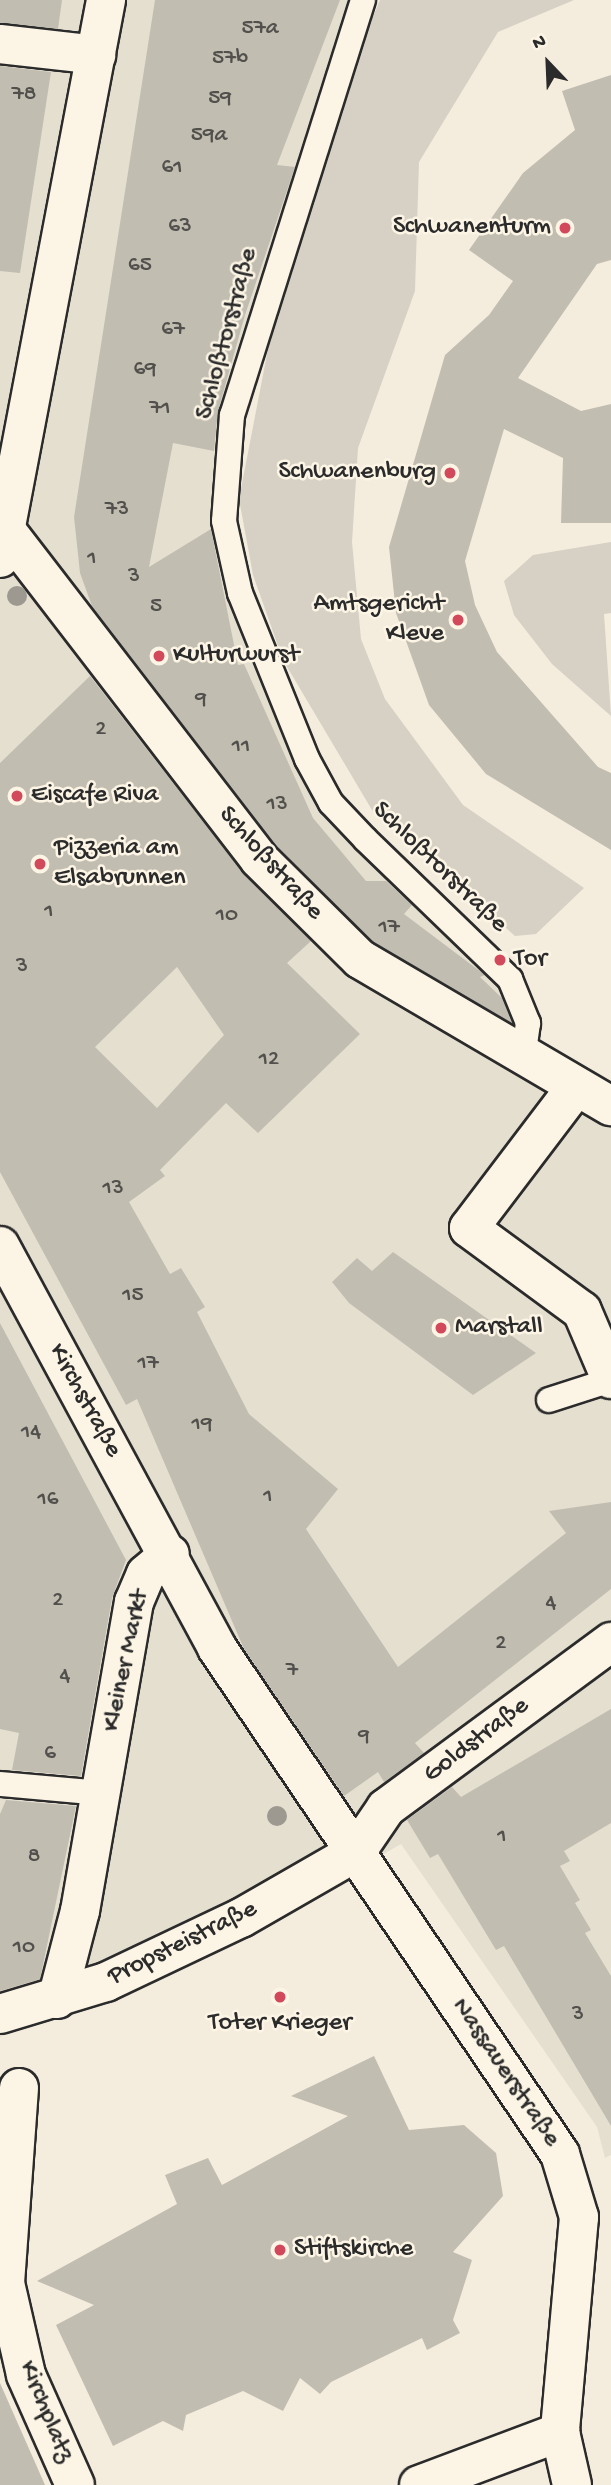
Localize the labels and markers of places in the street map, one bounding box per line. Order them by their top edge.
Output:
place label: Schwanenturm [393,212,551,244]
marker: Schwanenturm [557,220,573,236]
place label: Schwanenburg [279,457,436,489]
marker: Schwanenburg [442,465,458,481]
place label: Amtsgericht Kleve [314,589,444,650]
marker: Amtsgericht Kleve [450,612,466,628]
place label: Kulturwurst [173,640,299,672]
marker: Kulturwurst [151,648,167,664]
place label: Eiscafe Riva [31,780,158,812]
marker: Eiscafe Riva [9,788,25,804]
place label: Pizzeria am Elsabrunnen [54,833,186,894]
marker: Pizzeria am Elsabrunnen [32,856,48,872]
place label: Tor [514,944,547,976]
marker: Tor [492,952,508,968]
place label: Marstall [455,1312,543,1344]
marker: Marstall [433,1320,449,1336]
marker: Toter Krieger [272,1989,288,2005]
place label: Toter Krieger [209,2008,351,2040]
place label: Stiftskirche [294,2234,413,2266]
marker: Stiftskirche [272,2242,288,2258]

